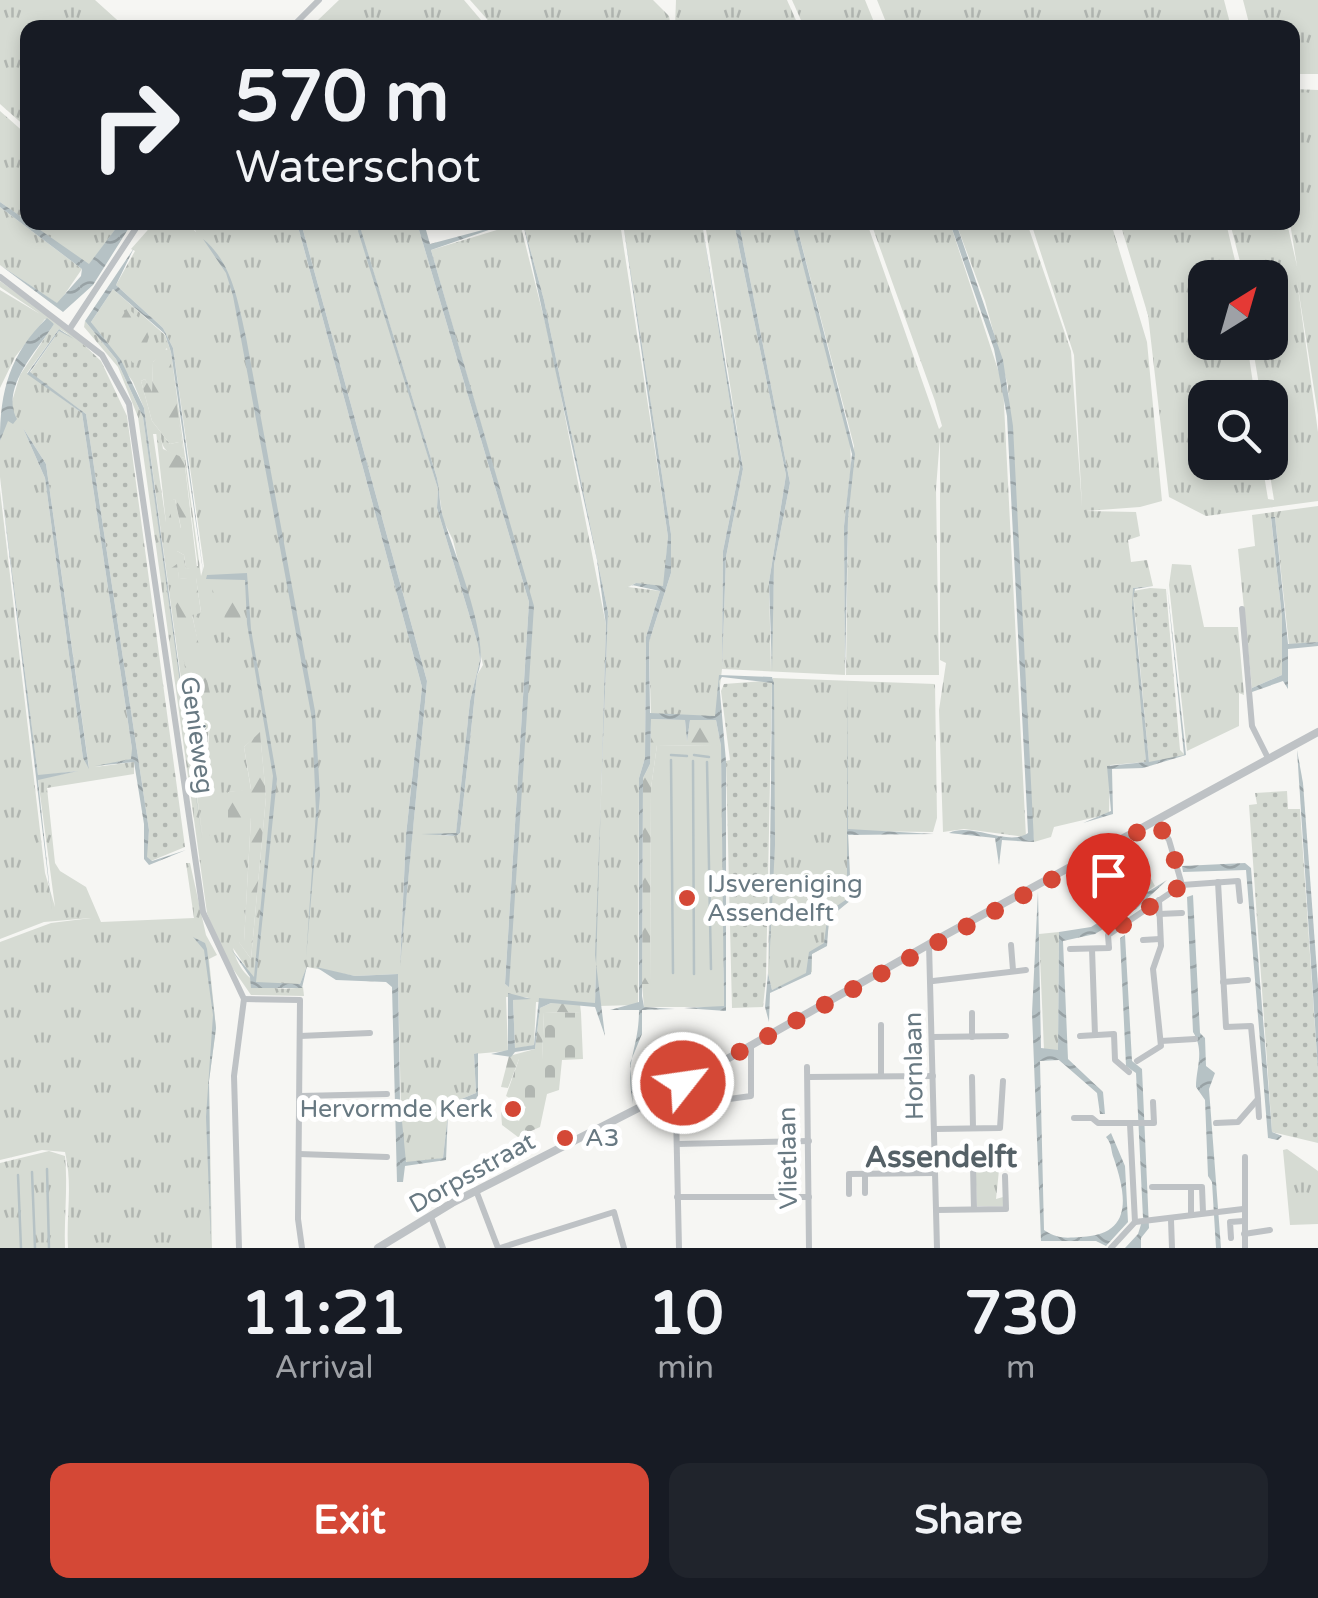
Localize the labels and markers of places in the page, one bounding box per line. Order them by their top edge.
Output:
pin [1066,833,1151,936]
place label: IJsvereniging Assendelft [707,869,863,928]
marker: IJsvereniging Assendelft [676,887,698,909]
place label: Hervormde Kerk [299,1094,493,1124]
marker: Hervormde Kerk [502,1098,524,1120]
place label: A3 [585,1123,619,1153]
marker: A3 [554,1127,576,1149]

